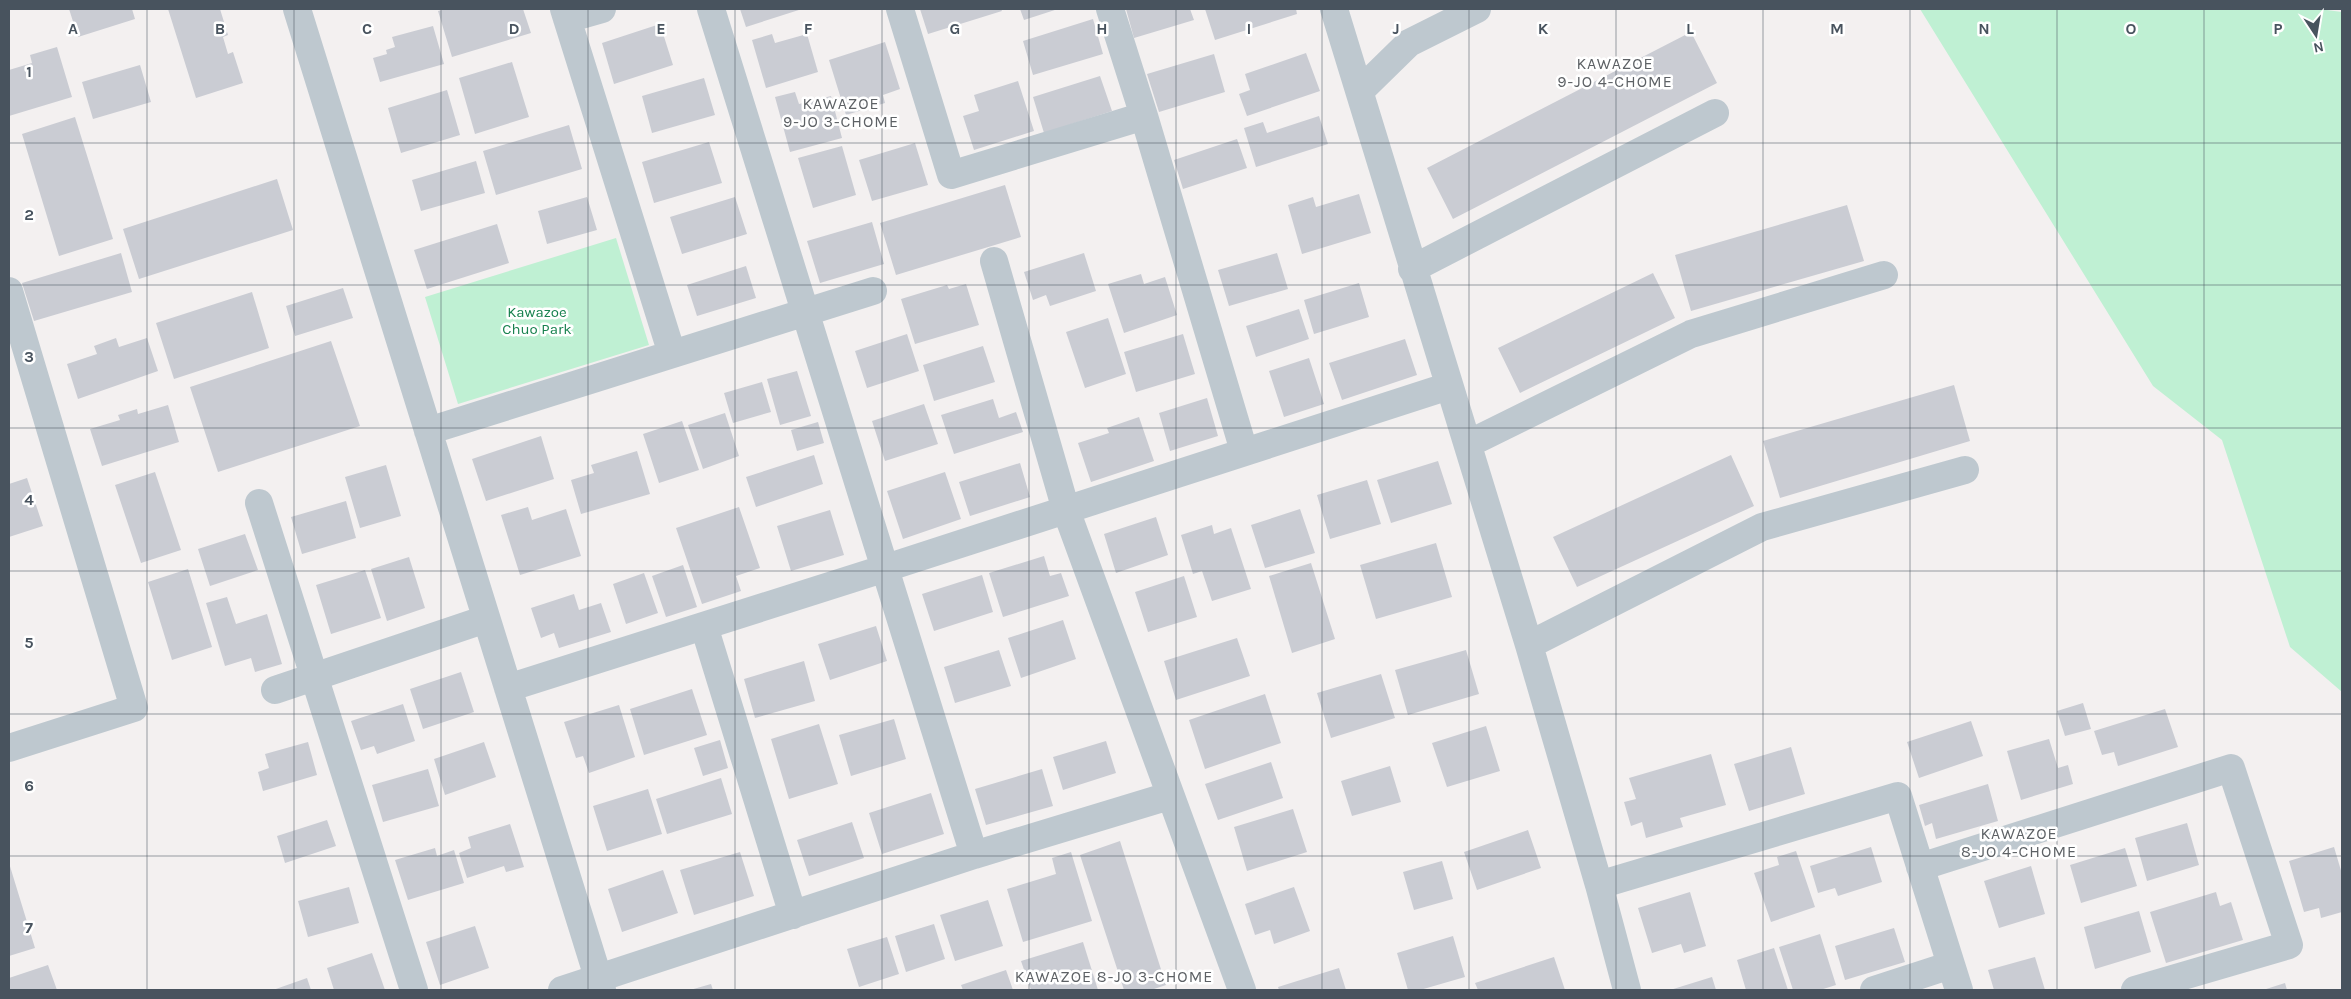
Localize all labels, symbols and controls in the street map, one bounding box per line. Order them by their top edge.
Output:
north arrow [2291,10,2341,60]
text: A [68,19,78,38]
text: B [215,19,225,38]
text: C [362,19,372,38]
text: D [509,19,520,38]
text: E [656,19,666,38]
text: F [804,19,813,38]
text: G [950,19,960,38]
text: H [1096,19,1108,38]
text: I [1247,19,1251,38]
text: J [1392,19,1400,38]
text: K [1538,19,1549,38]
text: L [1686,19,1694,38]
text: M [1830,19,1844,38]
text: N [1978,19,1990,38]
text: O [2126,19,2137,38]
text: P [2273,19,2283,38]
text: N [2312,38,2325,57]
district label: KAWAZOE 9-JO 4-CHOME [1557,54,1673,91]
text: 1 [26,62,32,81]
district label: KAWAZOE 9-JO 3-CHOME [783,94,899,131]
text: 2 [24,205,34,224]
park label: Kawazoe Chuo Park [502,303,572,338]
text: 3 [24,347,34,366]
text: 4 [24,490,34,509]
text: 5 [24,633,34,652]
text: 6 [24,776,34,795]
district label: KAWAZOE 8-JO 4-CHOME [1961,824,2077,861]
text: 7 [25,918,33,937]
district label: KAWAZOE 8-JO 3-CHOME [1015,967,1213,986]

